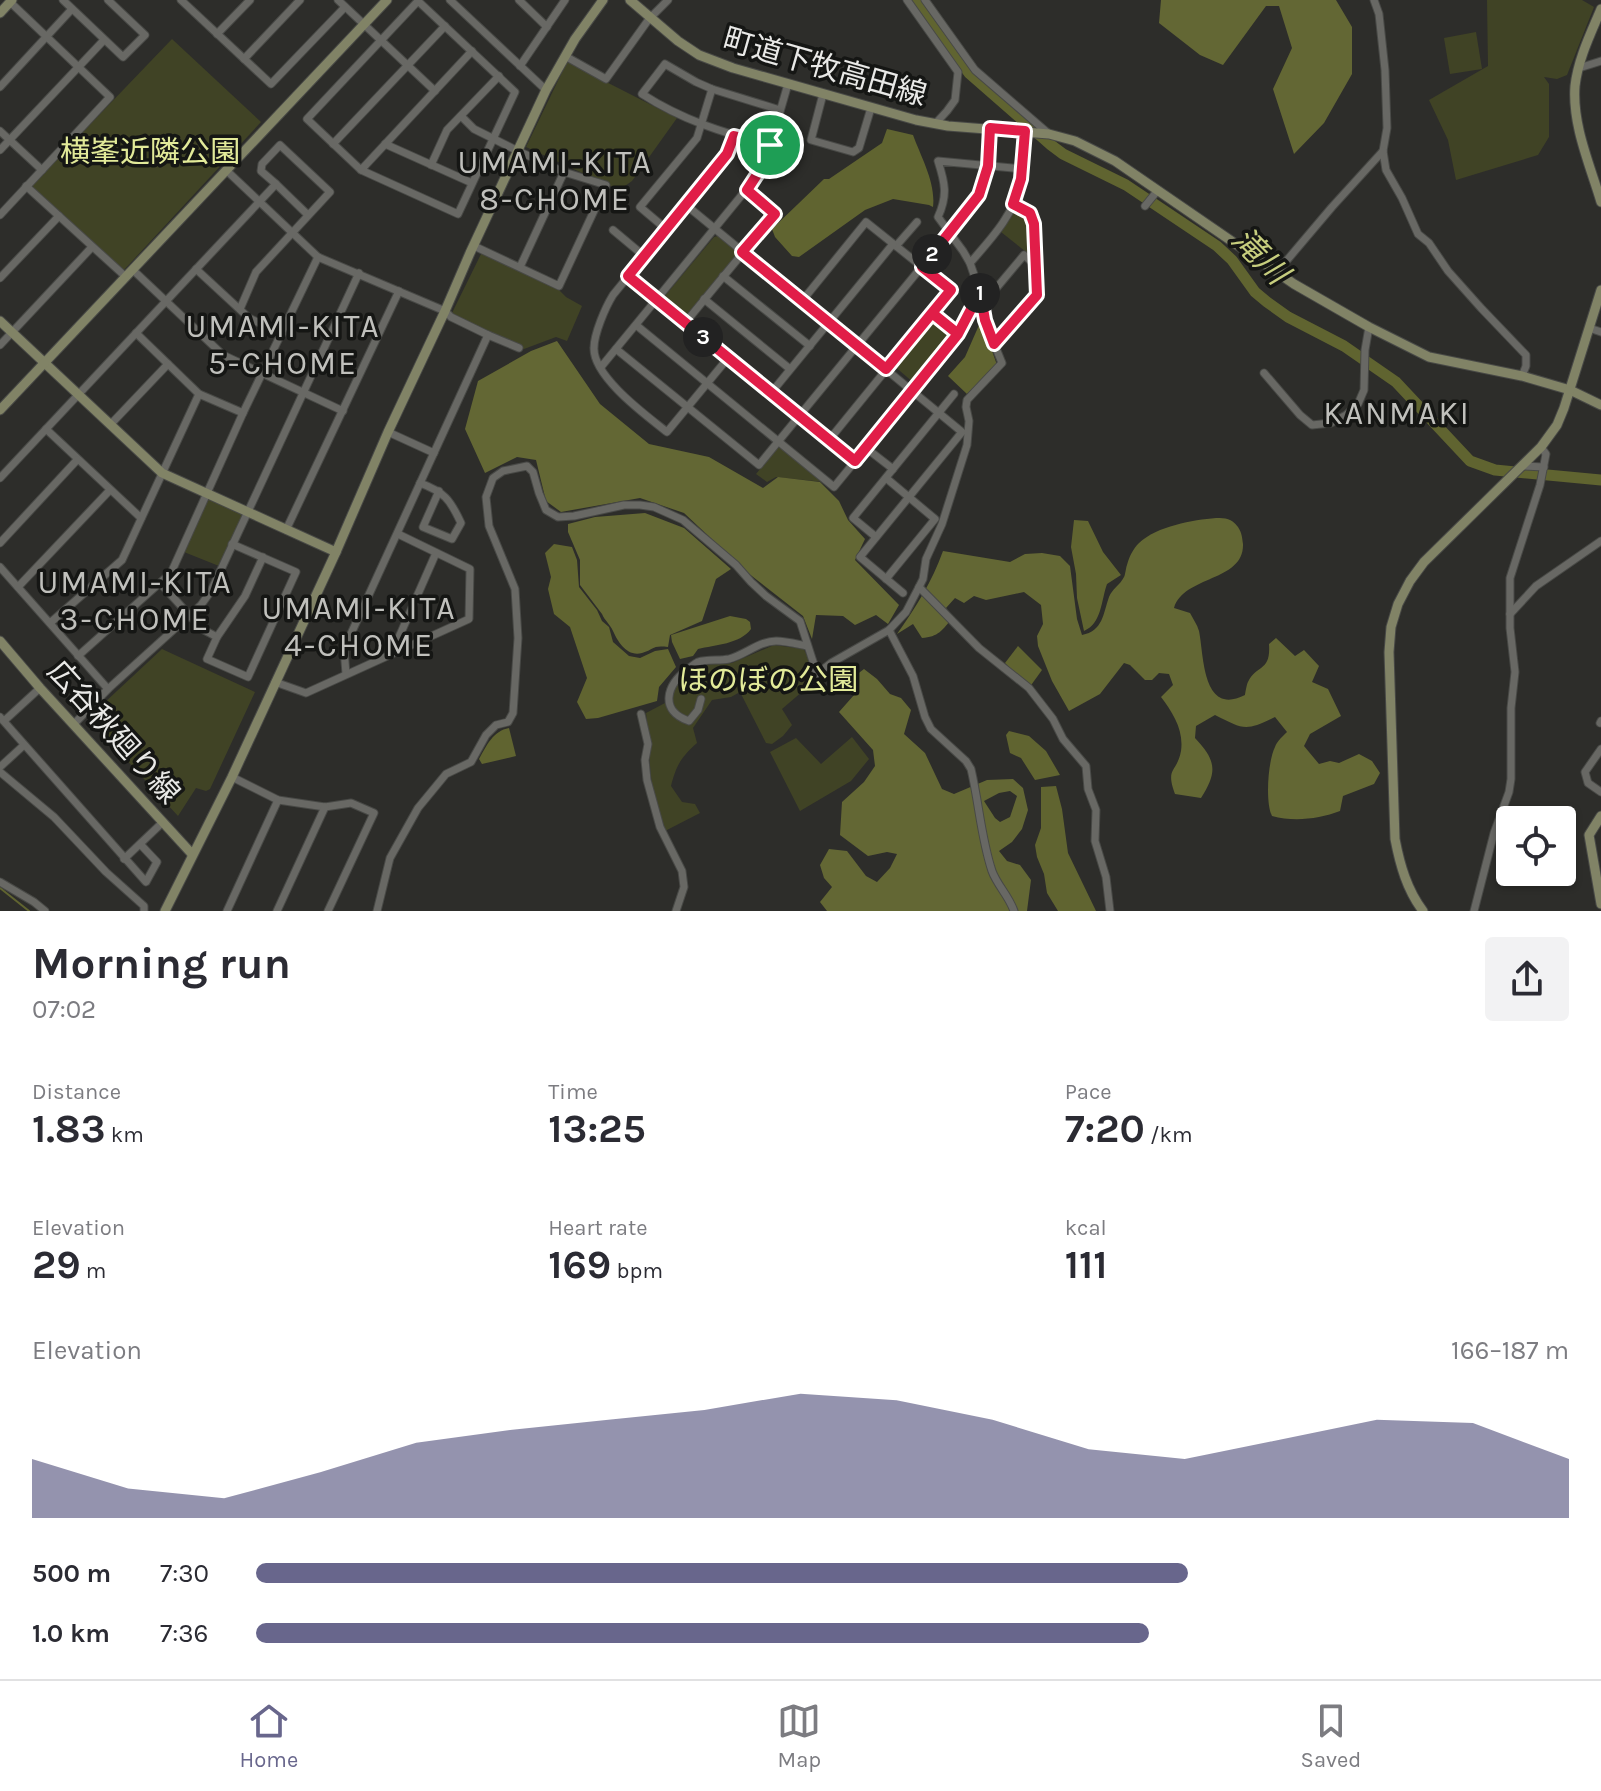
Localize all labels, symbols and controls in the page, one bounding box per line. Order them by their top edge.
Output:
street label: 町道下牧高田線 [719,21,931,113]
pin [736,111,804,179]
icon: arrive [748,123,792,167]
park label: 横峯近隣公園 [60,134,240,170]
district label: UMAMI-KITA 8-CHOME [457,144,653,218]
water label: 滝川 [1224,220,1298,294]
pin: 2 [912,234,952,274]
text: 2 [925,241,939,267]
pin: 1 [960,273,1000,313]
text: 1 [976,280,984,306]
district label: UMAMI-KITA 5-CHOME [185,308,381,382]
pin: 3 [683,317,723,357]
text: 3 [696,324,710,350]
district label: KANMAKI [1323,395,1471,432]
district label: UMAMI-KITA 3-CHOME [37,564,233,638]
district label: UMAMI-KITA 4-CHOME [261,590,457,664]
street label: 広谷秋廻り線 [40,653,188,811]
park label: ほのぼの公園 [678,662,858,698]
map controls [1496,806,1576,886]
button: locate [1496,806,1576,886]
button: share [1485,937,1569,1021]
text: Morning run [32,938,291,989]
text: 07:02 [32,994,96,1025]
text: Distance [32,1079,121,1105]
text: Time [548,1079,598,1105]
text: Pace [1065,1079,1112,1105]
text: 1.83 [32,1105,106,1152]
text: 13:25 [548,1105,646,1152]
text: 7:20 [1065,1105,1145,1152]
text: km [106,1122,144,1148]
text: /km [1145,1122,1193,1148]
text: Elevation [32,1215,125,1241]
text: Heart rate [548,1215,648,1241]
text: kcal [1065,1215,1107,1241]
text: 29 [32,1241,81,1288]
text: 169 [548,1241,611,1288]
text: 111 [1065,1241,1107,1288]
text: m [81,1258,106,1284]
text: bpm [611,1258,663,1284]
text: Elevation [32,1335,142,1366]
text: 166–187 m [1451,1335,1569,1366]
text: 500 m [32,1558,111,1589]
text: 7:30 [160,1558,209,1589]
text: 1.0 km [32,1618,110,1649]
text: 7:36 [160,1618,208,1649]
tab: Home [240,1699,298,1773]
tab: Map [777,1699,821,1773]
tab: Saved [1301,1699,1361,1773]

